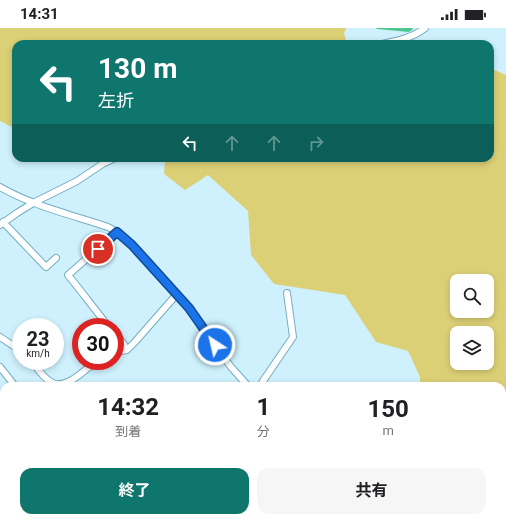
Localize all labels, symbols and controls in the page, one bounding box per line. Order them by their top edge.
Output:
text: 14:31 [20,5,59,23]
text: 130 m [98,52,177,85]
icon: left [32,56,84,108]
text: 左折 [98,90,134,111]
icon: left [179,132,201,154]
icon: ahead [221,132,243,154]
icon: ahead [263,132,285,154]
icon: right [305,132,327,154]
pin [81,232,115,266]
icon: arrive [87,238,109,260]
map controls [450,274,494,370]
button: search [450,274,494,318]
speed limit sign: 30 [72,318,124,370]
position arrow [194,324,236,366]
button: layers [450,326,494,370]
text: 23 [27,327,49,351]
text: km/h [26,348,50,359]
text: 14:32 [97,393,159,421]
text: 1 [256,393,270,421]
text: 150 [367,395,409,423]
text: m [382,423,394,438]
text: 到着 [115,424,141,439]
text: 分 [257,424,270,439]
button: 終了 [20,468,249,514]
button: 共有 [257,468,486,514]

